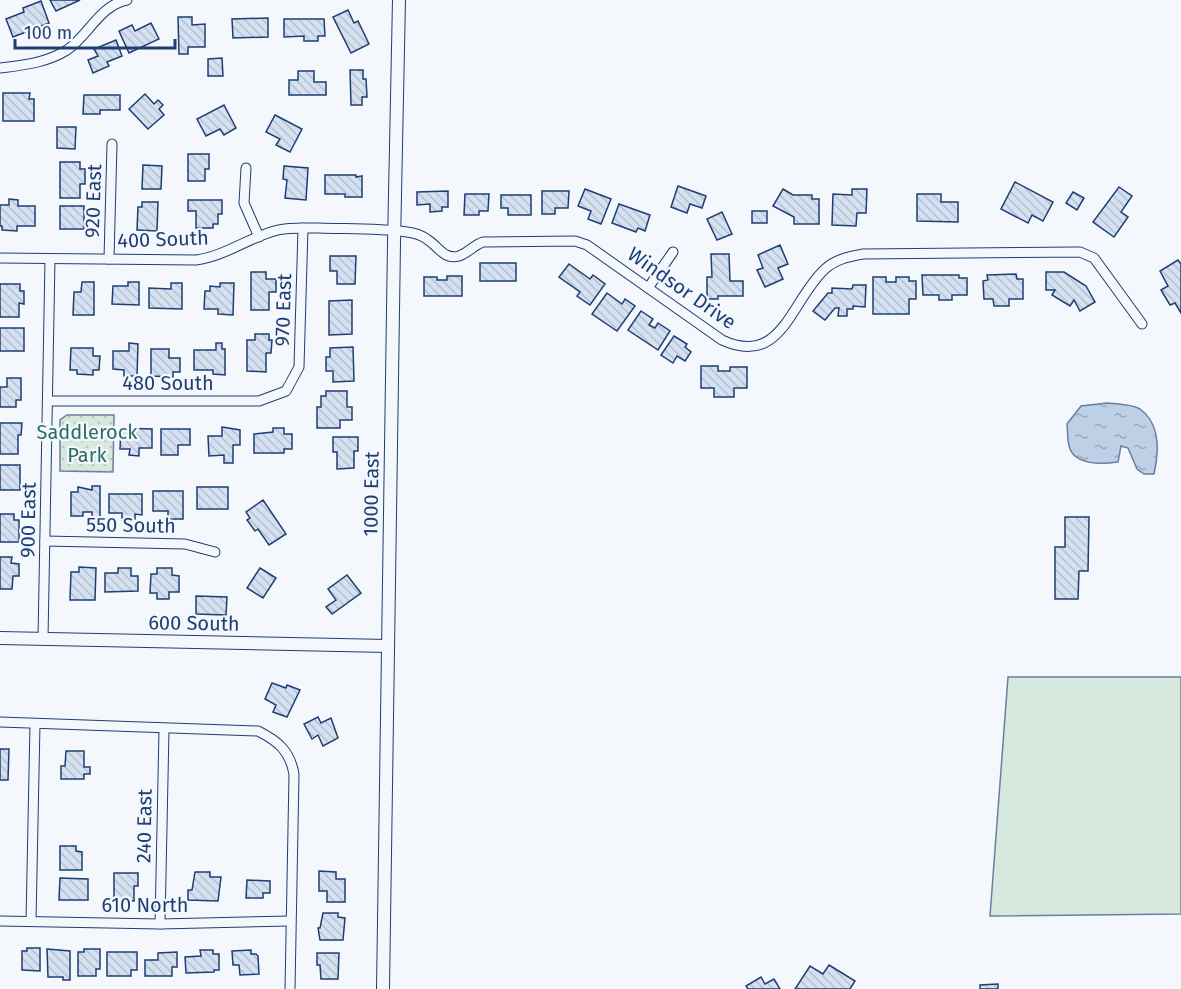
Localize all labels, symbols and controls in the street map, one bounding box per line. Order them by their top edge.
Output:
scale bar [15,12,176,50]
text: 100 m [24,22,72,44]
street label: 920 East [80,163,106,238]
street label: 400 South [117,225,209,253]
street label: Windsor Drive [623,242,741,334]
street label: 970 East [270,272,296,347]
street label: 480 South [122,371,214,395]
park label: Saddlerock Park [37,420,138,467]
street label: 1000 East [358,450,384,537]
street label: 900 East [15,481,41,558]
street label: 550 South [86,512,176,538]
street label: 600 South [148,610,240,636]
street label: 240 East [131,788,157,863]
street label: 610 North [102,893,188,917]

